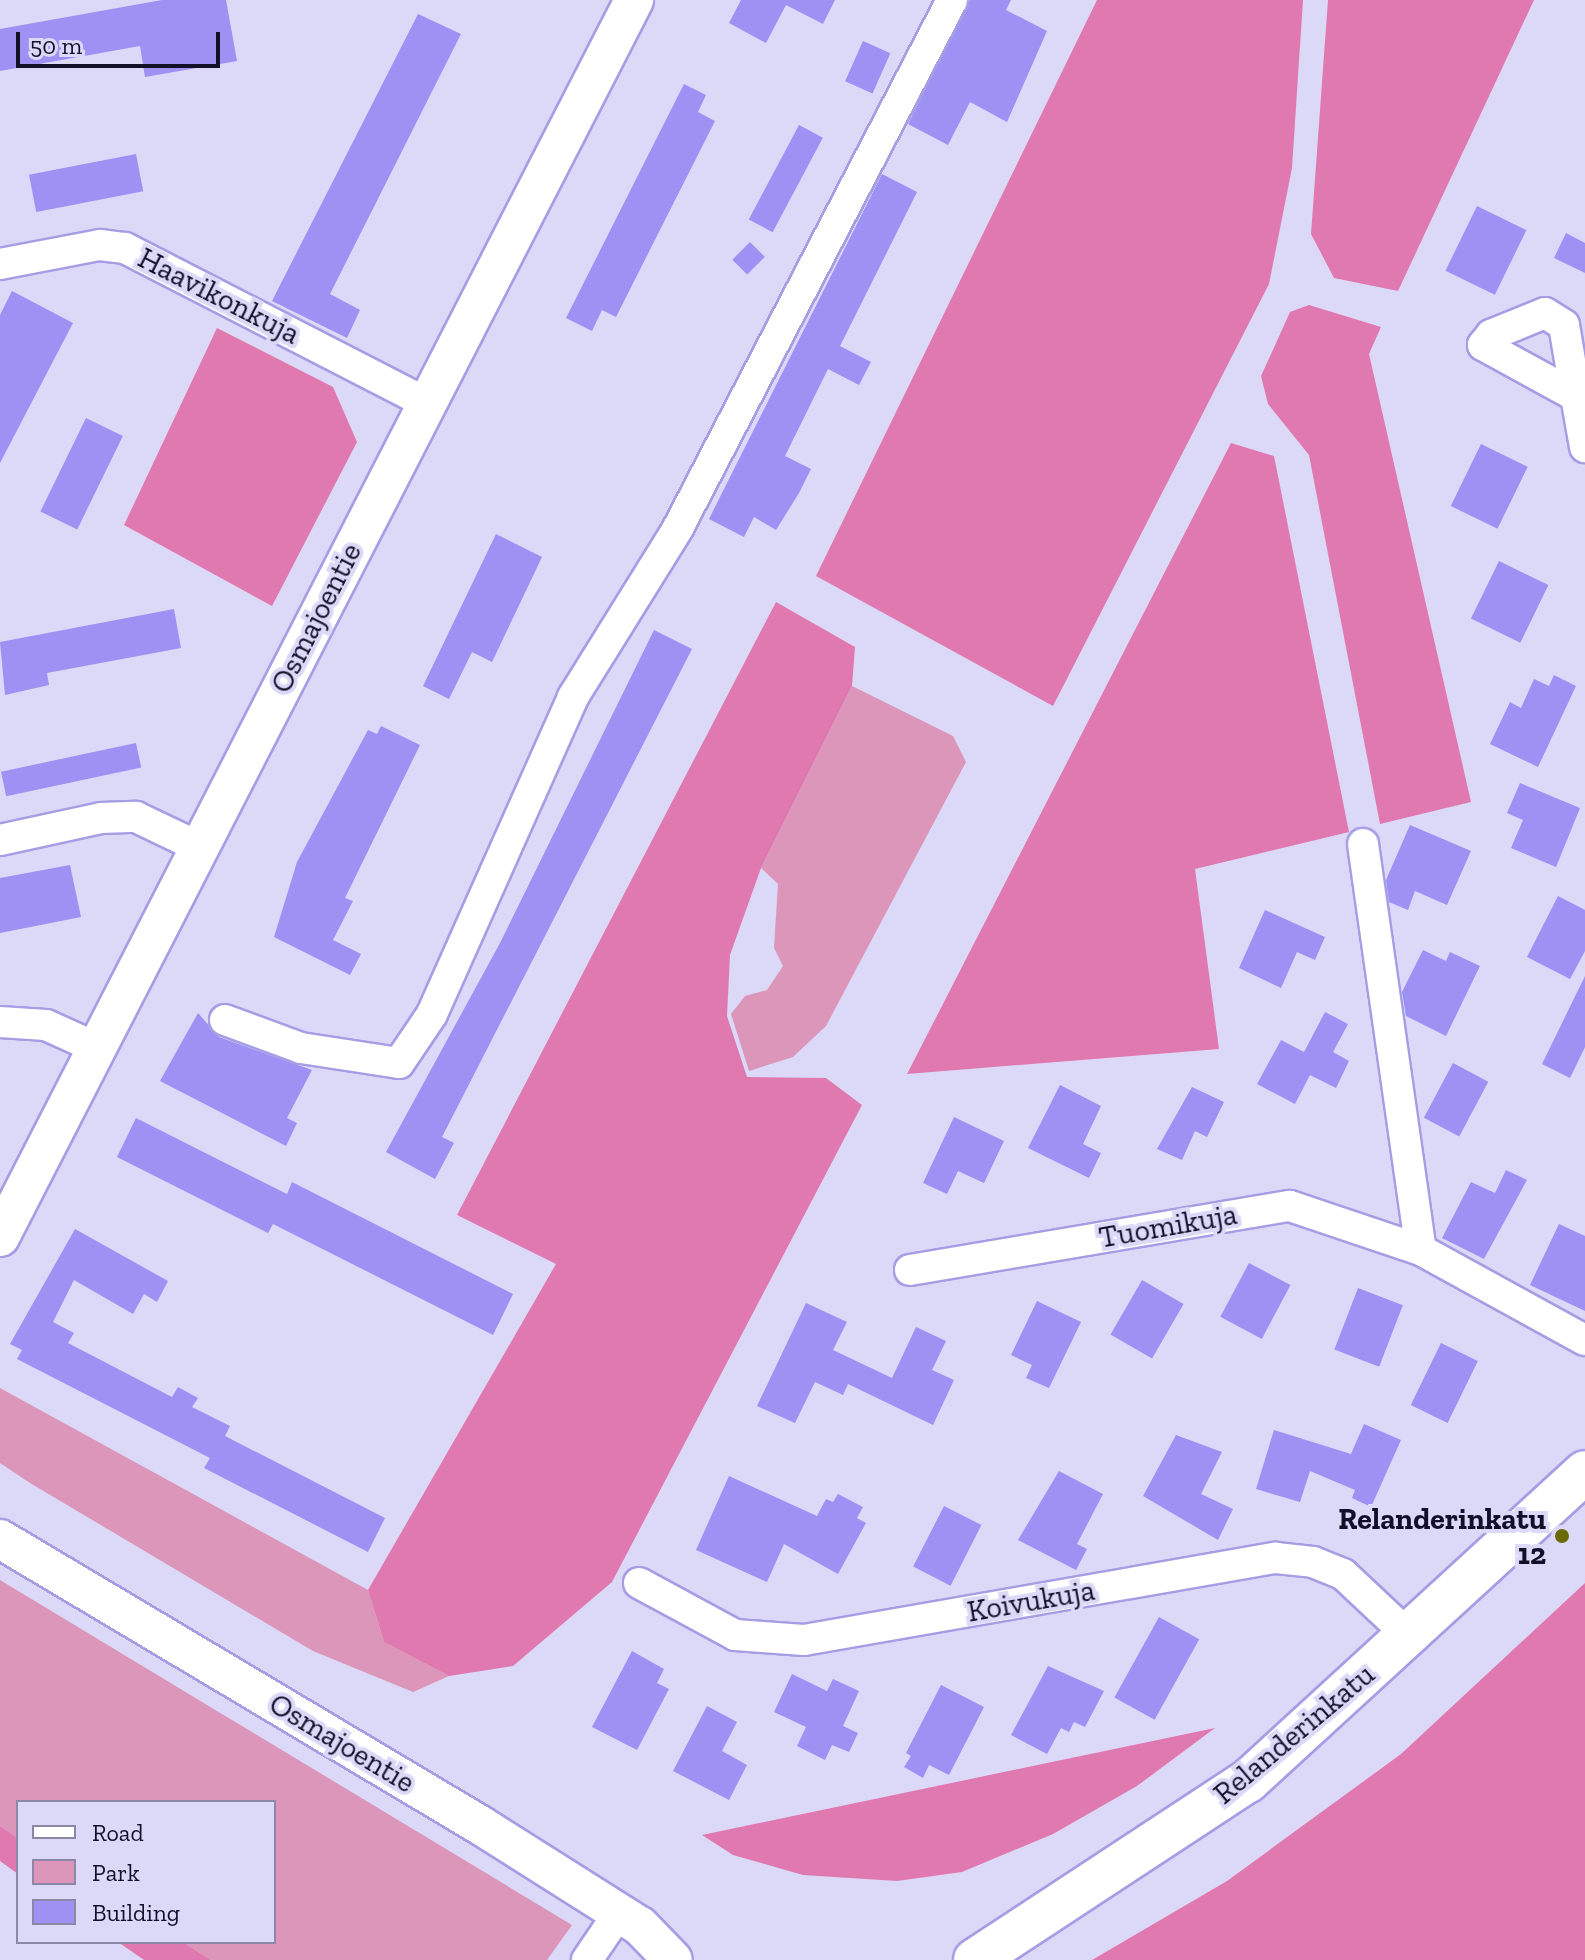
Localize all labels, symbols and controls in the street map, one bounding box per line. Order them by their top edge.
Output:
scale bar [20,16,224,66]
text: 50 m [30,31,82,60]
street label: Haavikonkuja [132,240,306,352]
street label: Osmajoentie [263,537,369,699]
street label: Tuomikuja [1096,1196,1240,1256]
place label: Relanderinkatu 12 [1338,1501,1546,1572]
marker: Relanderinkatu 12 [1553,1527,1571,1545]
street label: Koivukuja [965,1572,1097,1630]
street label: Relanderinkatu [1206,1656,1382,1812]
street label: Osmajoentie [263,1686,421,1800]
legend [16,1800,276,1944]
text: Road [92,1818,144,1847]
text: Park [92,1858,140,1887]
text: Building [92,1898,180,1927]

